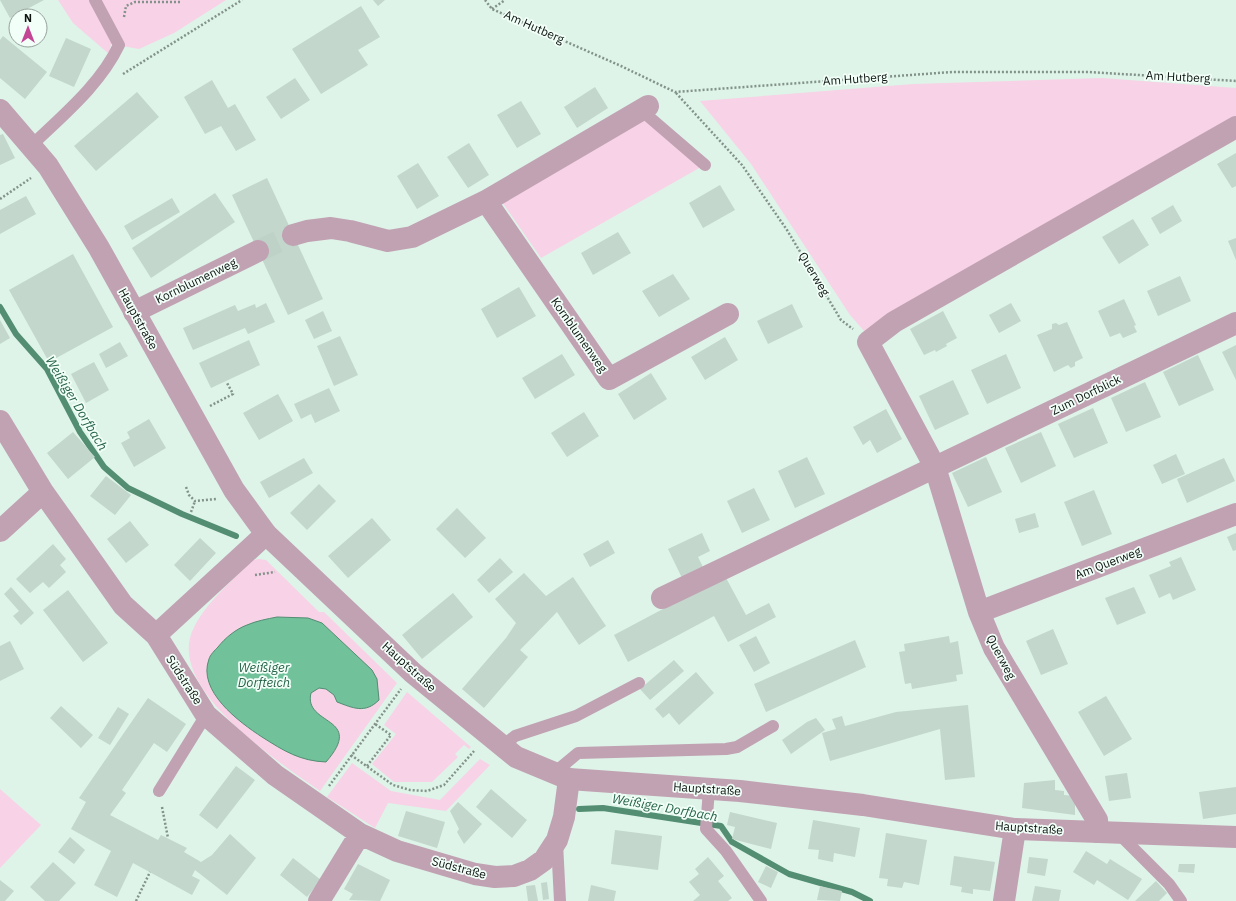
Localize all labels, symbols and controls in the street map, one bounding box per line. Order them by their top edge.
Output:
street label: Am Hutberg [502,7,567,47]
north arrow [8,8,48,48]
text: N [24,11,32,25]
street label: Am Hutberg [1145,67,1211,86]
street label: Am Hutberg [822,69,888,88]
street label: Querweg [796,249,834,299]
street label: Kornblumenweg [153,254,239,307]
street label: Hauptstraße [115,285,162,352]
street label: Kornblumenweg [548,294,611,376]
water label: Weißiger Dorfbach [42,353,111,454]
street label: Zum Dorfblick [1048,371,1124,418]
street label: Am Querweg [1073,543,1144,582]
street label: Querweg [983,632,1020,682]
street label: Hauptstraße [379,638,440,695]
street label: Südstraße [163,652,206,708]
water label: Weißiger Dorfteich [238,659,291,691]
street label: Hauptstraße [673,779,742,798]
water label: Weißiger Dorfbach [611,790,719,825]
street label: Hauptstraße [995,818,1064,837]
street label: Südstraße [430,853,488,882]

